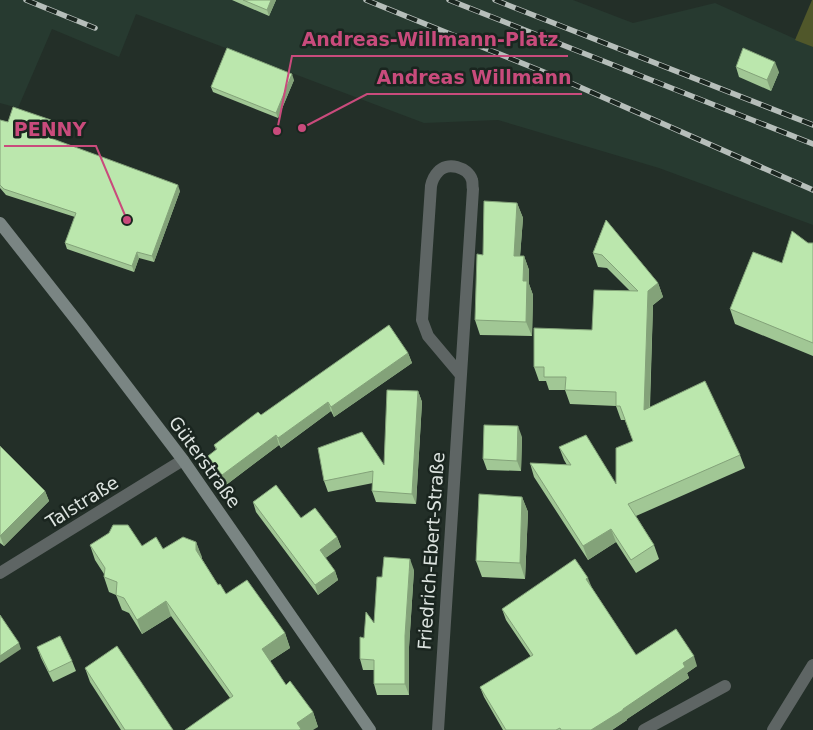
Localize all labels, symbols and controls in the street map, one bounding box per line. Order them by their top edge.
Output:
callout: Andreas-Willmann-Platz [292,22,568,56]
text: Andreas-Willmann-Platz [302,28,558,50]
callout: Andreas Willmann [367,60,582,94]
text: Andreas Willmann [376,66,572,88]
callout: PENNY [4,112,96,146]
text: PENNY [14,118,86,140]
street label: Güterstraße [165,412,245,512]
street label: Friedrich-Ebert-Straße [414,451,448,651]
street label: Talstraße [41,472,122,533]

